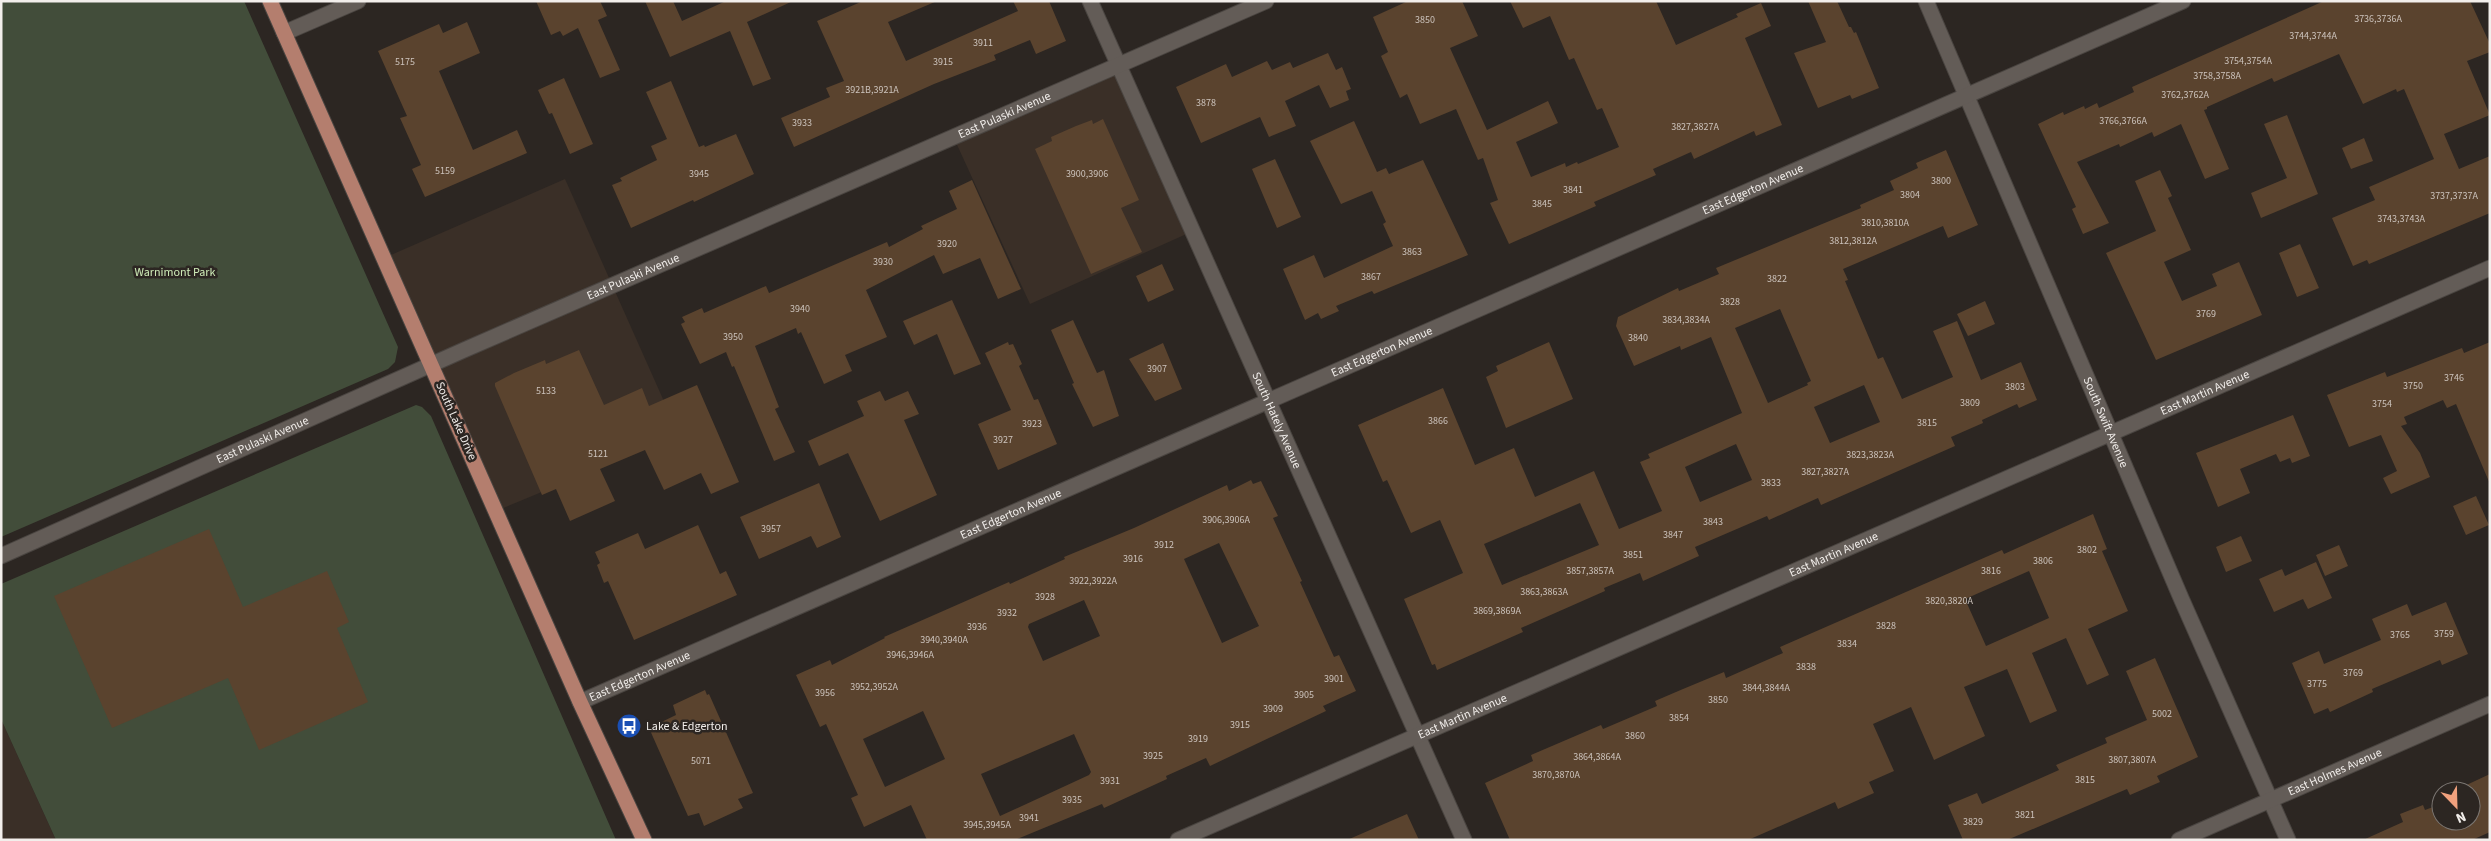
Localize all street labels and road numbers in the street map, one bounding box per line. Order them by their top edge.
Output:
street label: East Pulaski Avenue [955,87,1053,143]
street label: East Edgerton Avenue [1699,160,1806,219]
street label: East Pulaski Avenue [584,249,682,304]
street label: East Edgerton Avenue [1328,322,1435,381]
street label: East Martin Avenue [2157,365,2252,419]
street label: South Hately Avenue [1248,369,1306,471]
street label: South Swift Avenue [2079,374,2133,470]
street label: South Lake Drive [431,379,481,463]
street label: East Pulaski Avenue [213,412,311,468]
street label: East Edgerton Avenue [957,484,1064,543]
street label: East Martin Avenue [1786,527,1881,581]
street label: East Edgerton Avenue [586,646,693,706]
street label: East Martin Avenue [1415,689,1509,743]
street label: East Holmes Avenue [2285,744,2385,800]

